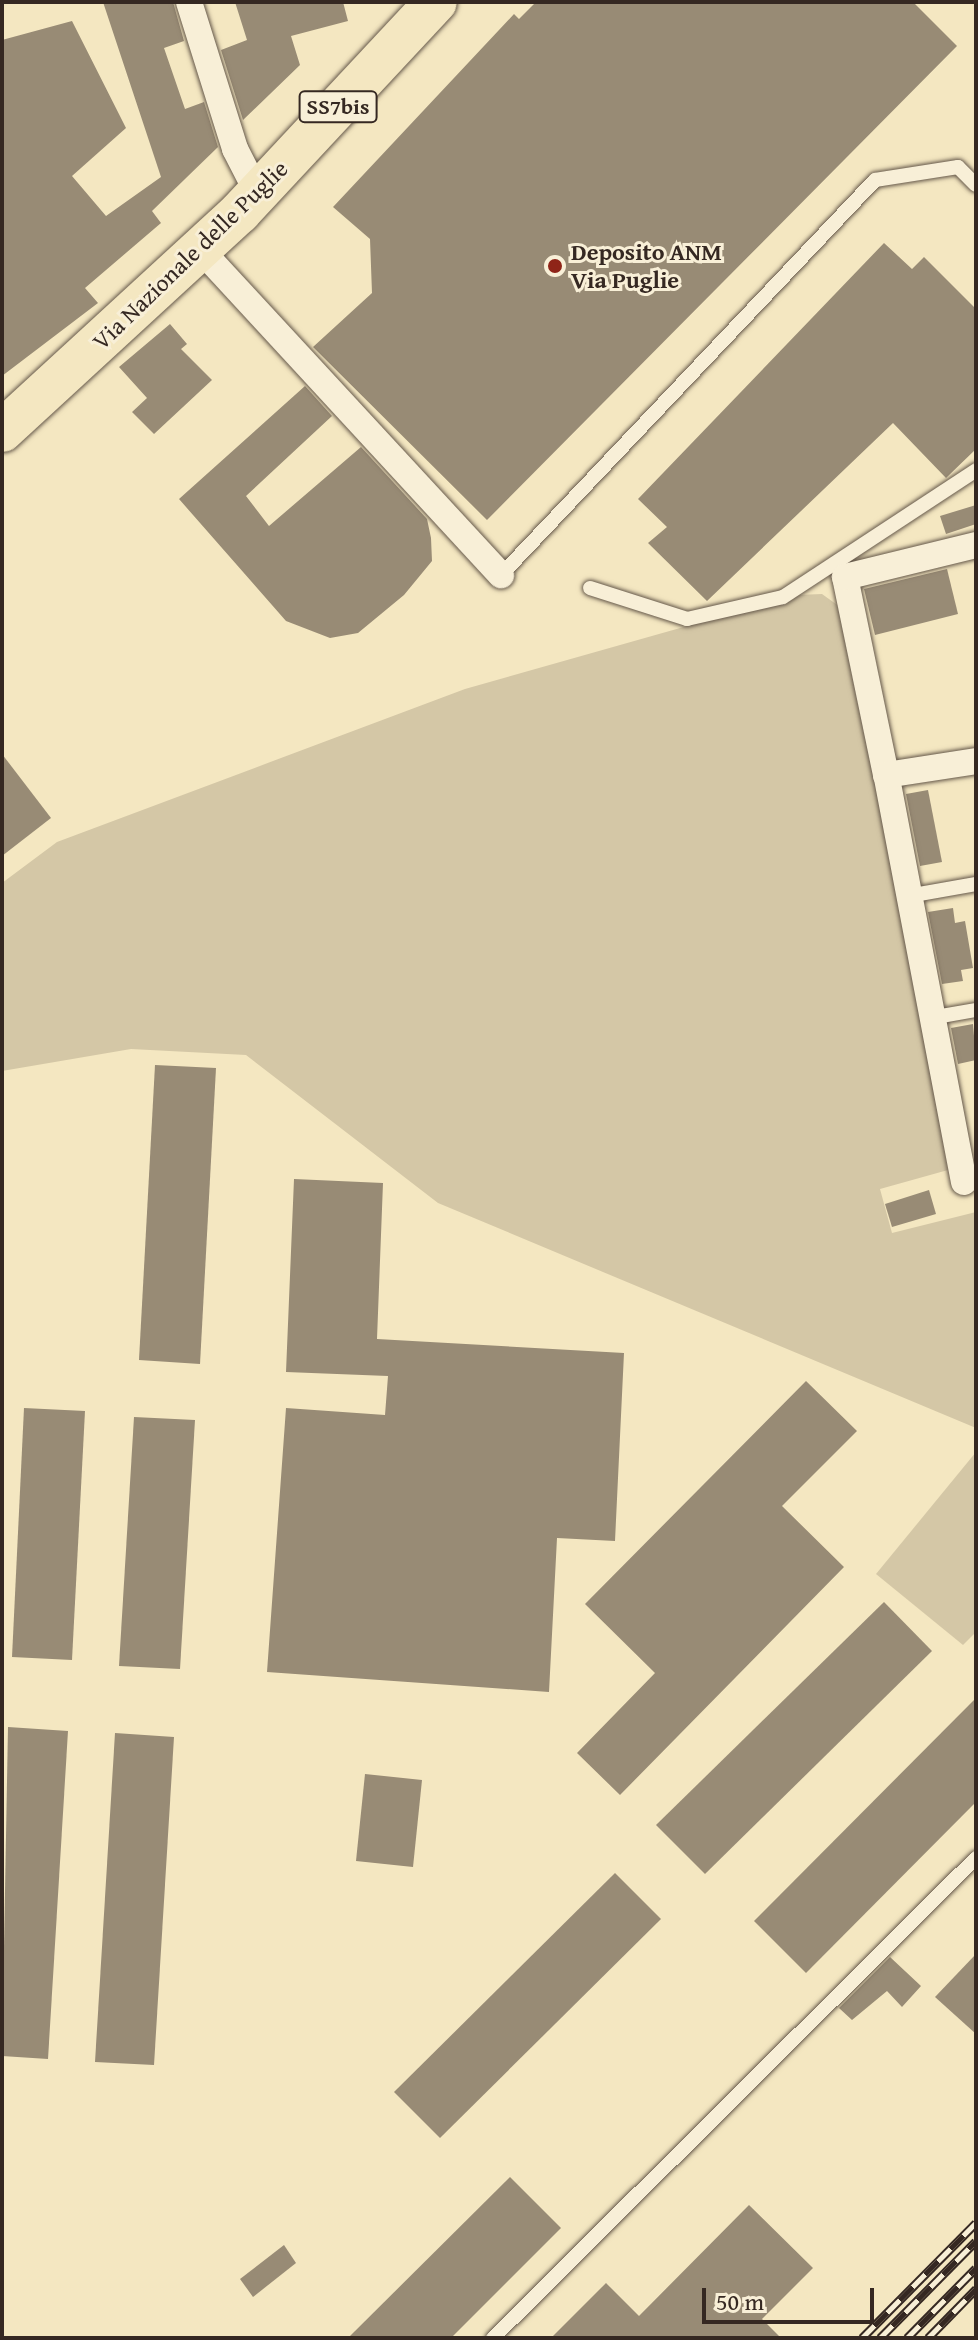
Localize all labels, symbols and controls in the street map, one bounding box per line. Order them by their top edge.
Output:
road number: SS7bis [298,89,378,125]
street label: Via Nazionale delle Puglie [86,154,294,356]
place label: Deposito ANM Via Puglie [571,238,722,294]
marker: Deposito ANM Via Puglie [546,257,564,275]
scale bar [706,2272,878,2322]
text: 50 m [716,2284,764,2319]

